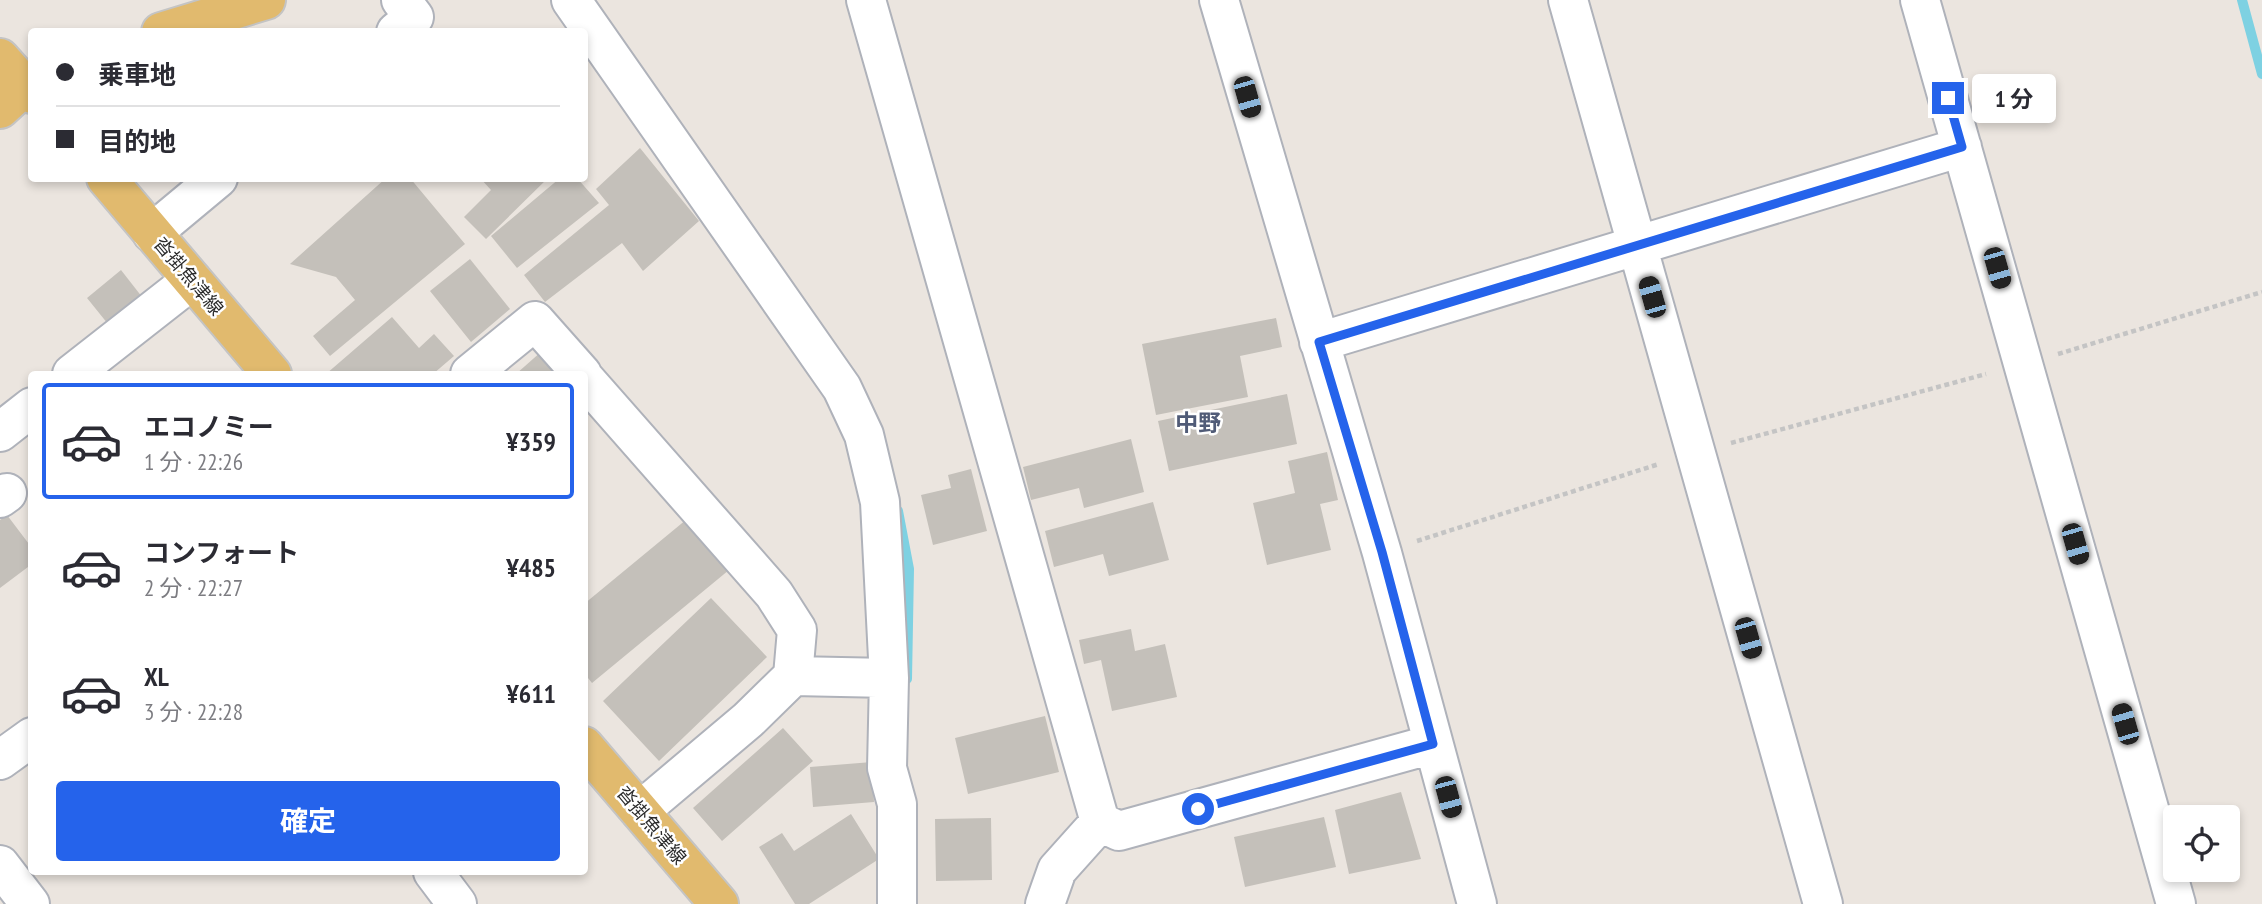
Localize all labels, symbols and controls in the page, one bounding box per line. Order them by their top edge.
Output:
text: 乗車地 [98,58,176,91]
car [1232,74,1263,120]
callout: 1 分 [1972,74,2056,122]
route end [1932,82,1964,114]
text: 1 分 [1995,84,2033,113]
text: 目的地 [98,125,176,158]
street label: 沓掛魚津線 [149,232,229,320]
car [1982,245,2013,291]
car [1637,274,1668,320]
district label: 中野 [1175,408,1221,437]
icon: car [60,410,123,473]
text: エコノミー [144,410,274,443]
text: ¥359 [506,425,556,458]
text: 1 分 · 22:26 [144,447,243,476]
car [2060,521,2091,567]
icon: car [60,536,123,599]
text: コンフォート [144,536,299,569]
text: ¥485 [506,551,556,584]
text: 2 分 · 22:27 [144,573,243,602]
car [1733,615,1764,661]
text: XL [144,660,169,693]
icon: car [60,662,123,725]
text: ¥611 [506,677,556,710]
text: 3 分 · 22:28 [144,697,243,726]
car [2110,701,2141,747]
car [1433,774,1464,820]
button: 確定 [56,781,560,861]
street label: 沓掛魚津線 [612,781,692,869]
route start [1182,793,1214,825]
map controls [2163,805,2240,882]
button: locate [2163,805,2240,882]

